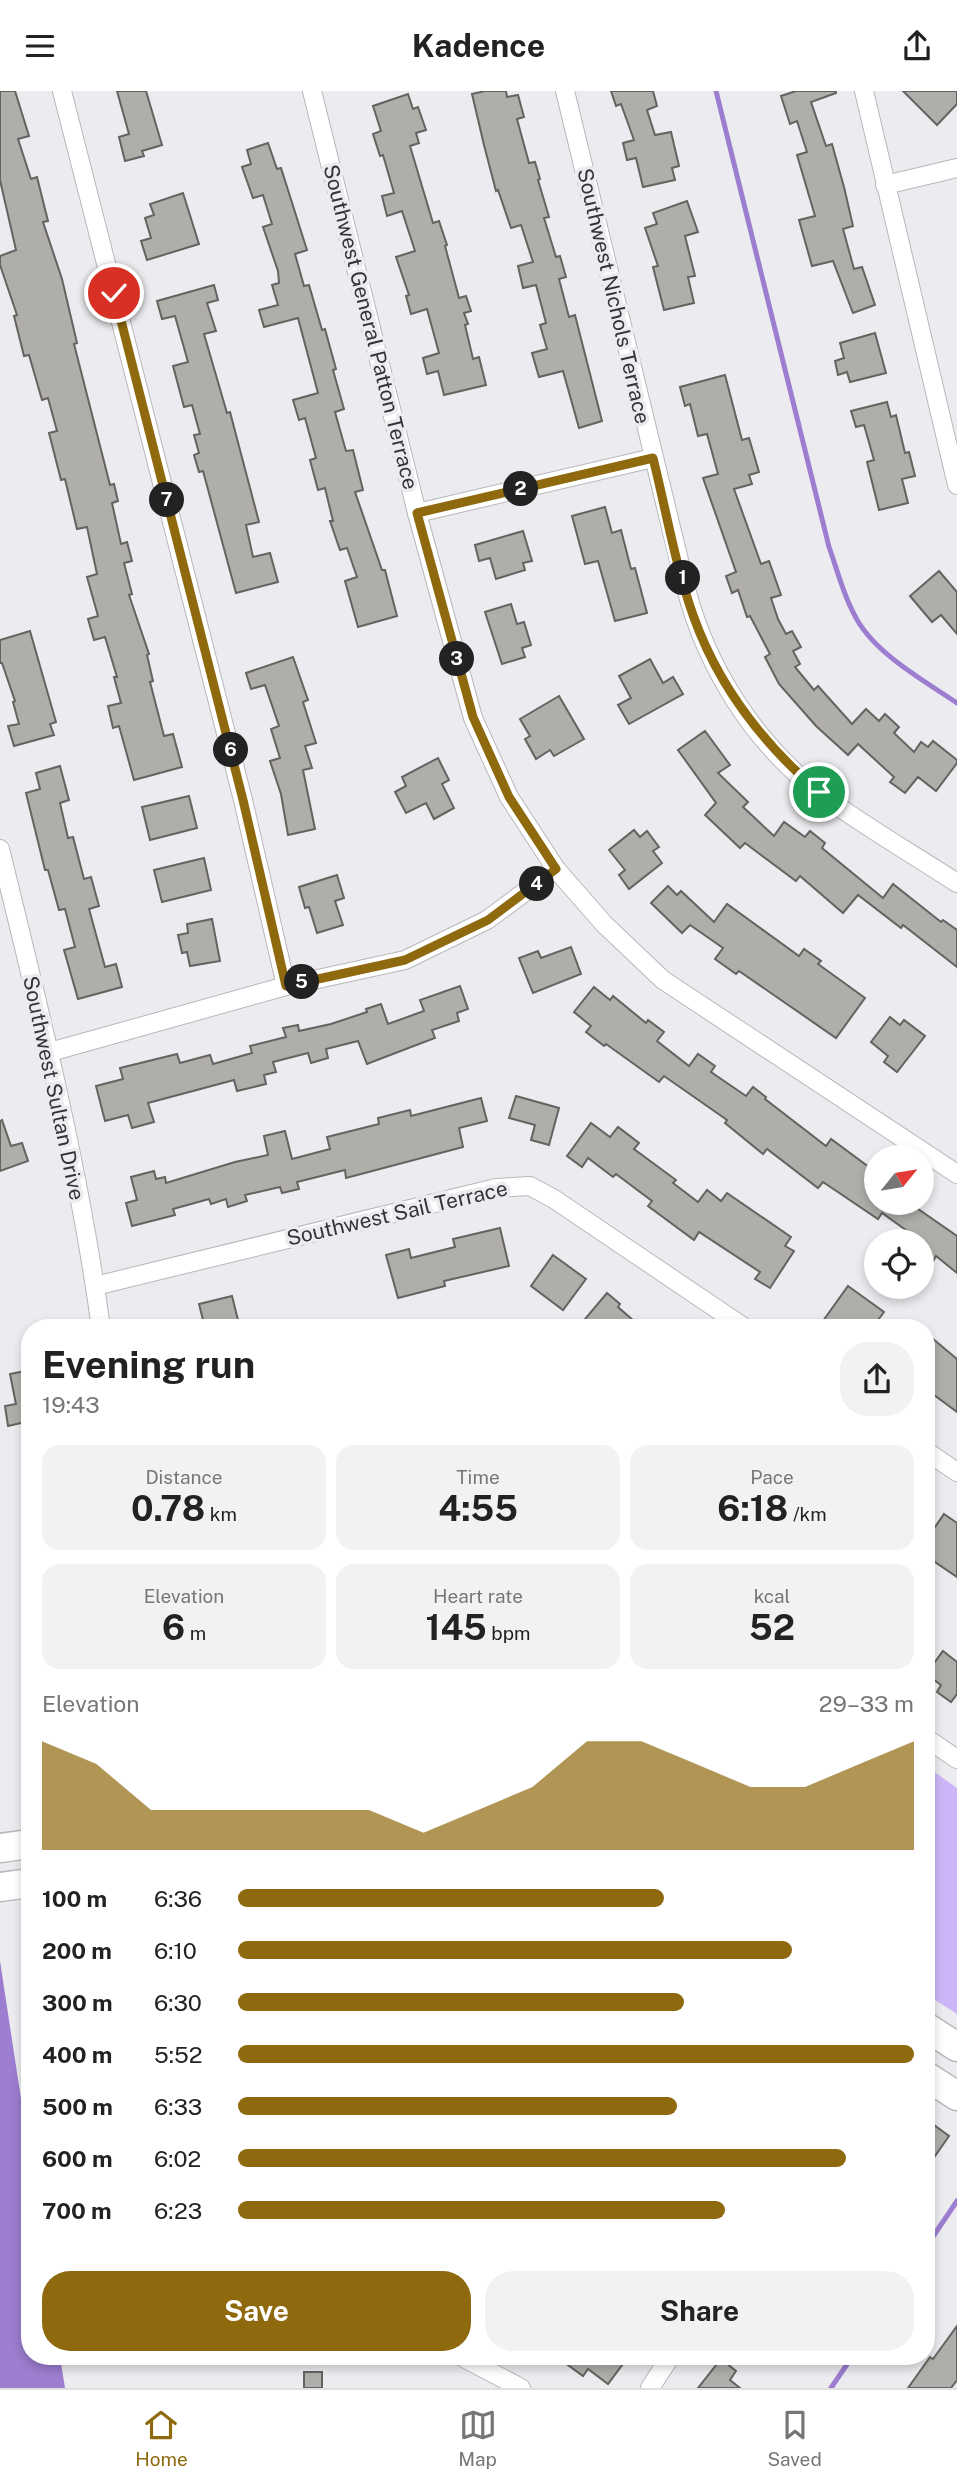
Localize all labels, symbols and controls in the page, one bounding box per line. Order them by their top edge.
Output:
icon: menu [21,27,59,65]
text: Kadence [412,27,545,64]
icon: share [898,27,936,65]
street label: Southwest General Patton Terrace [318,162,424,492]
street label: Southwest Nichols Terrace [572,166,656,426]
pin [84,263,144,323]
icon: check [95,274,133,312]
pin: 2 [504,471,538,507]
text: 2 [514,477,527,499]
pin: 7 [150,483,184,517]
text: 7 [161,488,172,510]
pin: 1 [666,561,700,595]
text: 1 [678,566,687,588]
pin: 3 [440,641,475,677]
text: 3 [450,647,463,669]
pin: 6 [214,733,248,767]
text: 6 [224,738,237,760]
pin [789,762,849,822]
icon: arrive [800,773,838,811]
pin: 4 [520,867,554,901]
text: 4 [530,872,543,894]
pin: 5 [284,965,320,999]
text: 5 [295,970,308,992]
street label: Southwest Sultan Drive [18,973,90,1203]
north arrow [864,1145,934,1215]
map controls [864,1145,934,1299]
street label: Southwest Sail Terrace [284,1175,510,1251]
button: locate [864,1229,934,1299]
text: Evening run [42,1342,255,1387]
button: share [840,1342,914,1416]
text: 19:43 [42,1391,100,1418]
text: Distance [145,1466,223,1488]
text: Time [456,1466,500,1488]
text: Pace [750,1466,794,1488]
text: 0.78 [131,1488,205,1529]
text: 4:55 [438,1488,518,1529]
text: 6:18 [717,1488,788,1529]
text: km [205,1503,237,1525]
text: /km [788,1503,827,1525]
text: Elevation [144,1585,224,1607]
text: Heart rate [433,1585,523,1607]
text: kcal [754,1585,790,1607]
text: 6 [162,1607,185,1648]
text: 145 [426,1607,487,1648]
text: 52 [749,1607,795,1648]
text: m [185,1622,206,1644]
text: bpm [487,1622,530,1644]
text: Elevation [42,1690,140,1717]
text: 29–33 m [819,1690,914,1717]
text: 100 m [42,1885,107,1912]
text: 6:36 [154,1885,202,1912]
text: 200 m [42,1937,112,1964]
text: 6:10 [154,1937,197,1964]
text: 300 m [42,1989,113,2016]
text: 6:30 [154,1989,202,2016]
text: 400 m [42,2041,112,2068]
text: 5:52 [154,2041,202,2068]
text: 500 m [42,2093,113,2120]
text: 6:33 [154,2093,202,2120]
text: 600 m [42,2145,112,2172]
text: 6:02 [154,2145,201,2172]
text: 700 m [42,2197,112,2224]
text: 6:23 [154,2197,202,2224]
button: Save [42,2271,471,2351]
button: Share [485,2271,914,2351]
tab: Home [135,2406,188,2470]
tab: Map [458,2406,497,2470]
tab: Saved [767,2406,822,2470]

